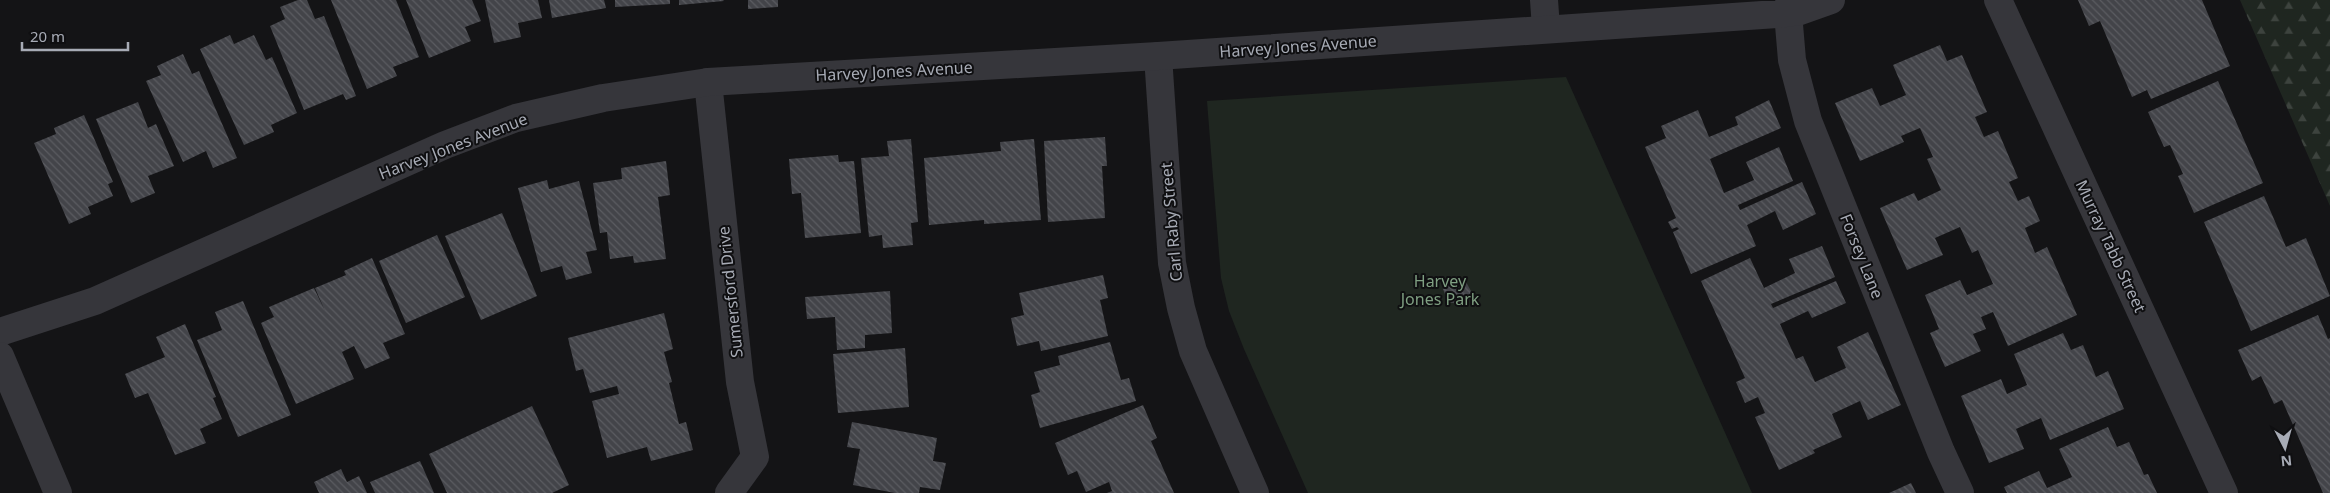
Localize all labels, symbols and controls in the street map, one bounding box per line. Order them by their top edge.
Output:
scale bar [22,20,129,52]
text: 20 m [30,26,65,46]
street label: Harvey Jones Avenue [1219,30,1377,62]
street label: Harvey Jones Avenue [815,56,973,86]
street label: Harvey Jones Avenue [376,107,530,185]
street label: Carl Raby Street [1155,161,1187,282]
street label: Murray Tabb Street [2071,176,2151,316]
street label: Forsey Lane [1835,210,1889,302]
street label: Sumersford Drive [712,225,748,359]
park label: Harvey Jones Park [1399,270,1480,310]
north arrow [2260,423,2310,473]
text: N [2280,451,2293,471]

